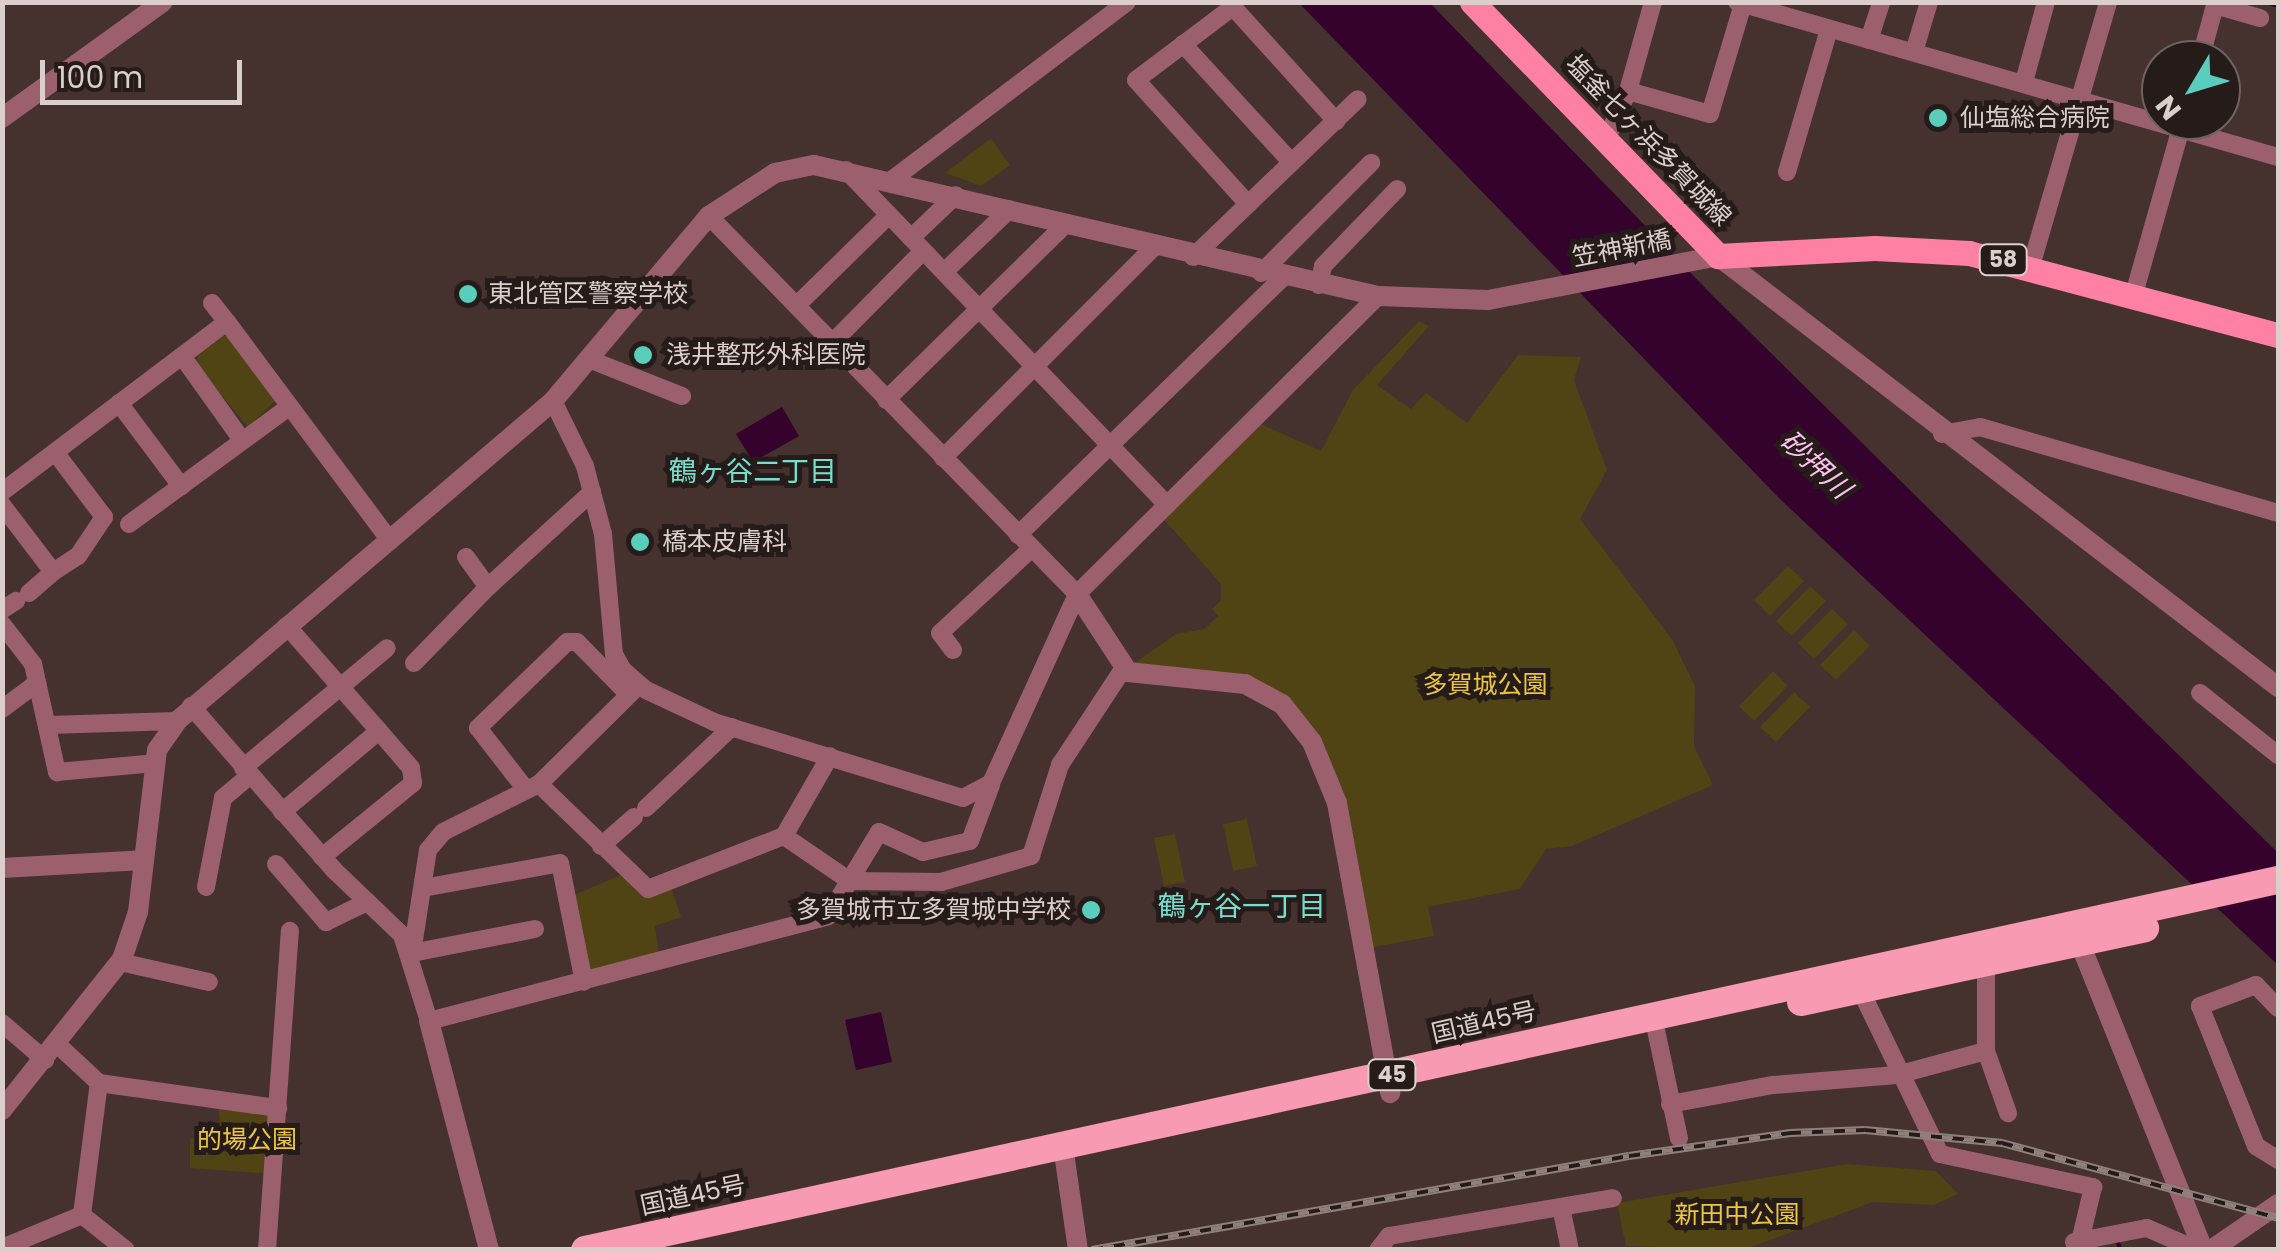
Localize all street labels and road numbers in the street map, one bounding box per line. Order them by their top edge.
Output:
street label: 塩釜七ヶ浜多賀城線 [1559,50,1737,232]
street label: 笠神新橋 [1570,225,1674,273]
road number: 58 [1978,243,2028,277]
street label: 国道45号 [1429,996,1539,1050]
road number: 45 [1367,1058,1417,1092]
street label: 国道45号 [638,1170,748,1222]

